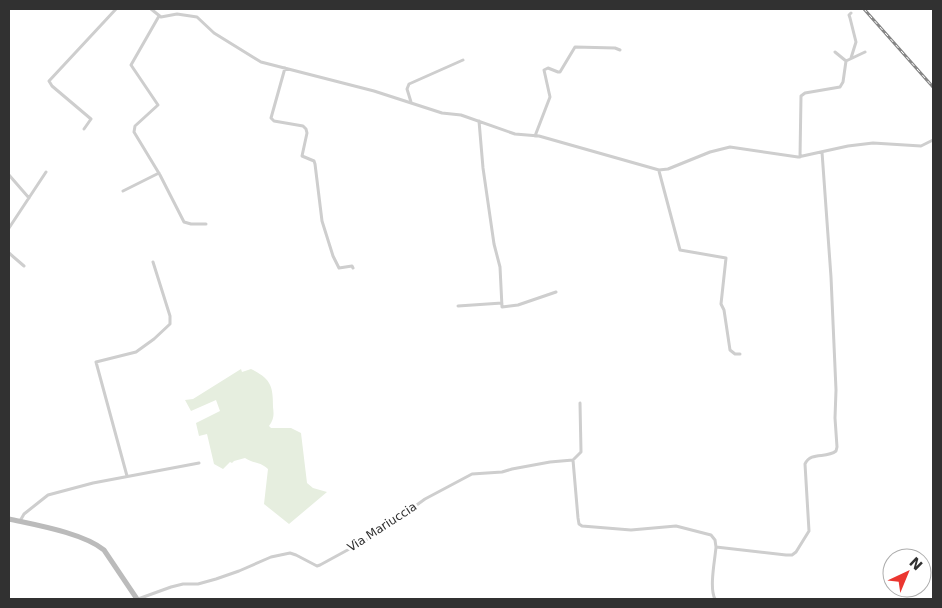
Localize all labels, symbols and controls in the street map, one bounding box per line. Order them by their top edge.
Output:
street label: Via Mariuccia [345,499,419,555]
north arrow [882,548,932,598]
text: N [906,554,926,573]

